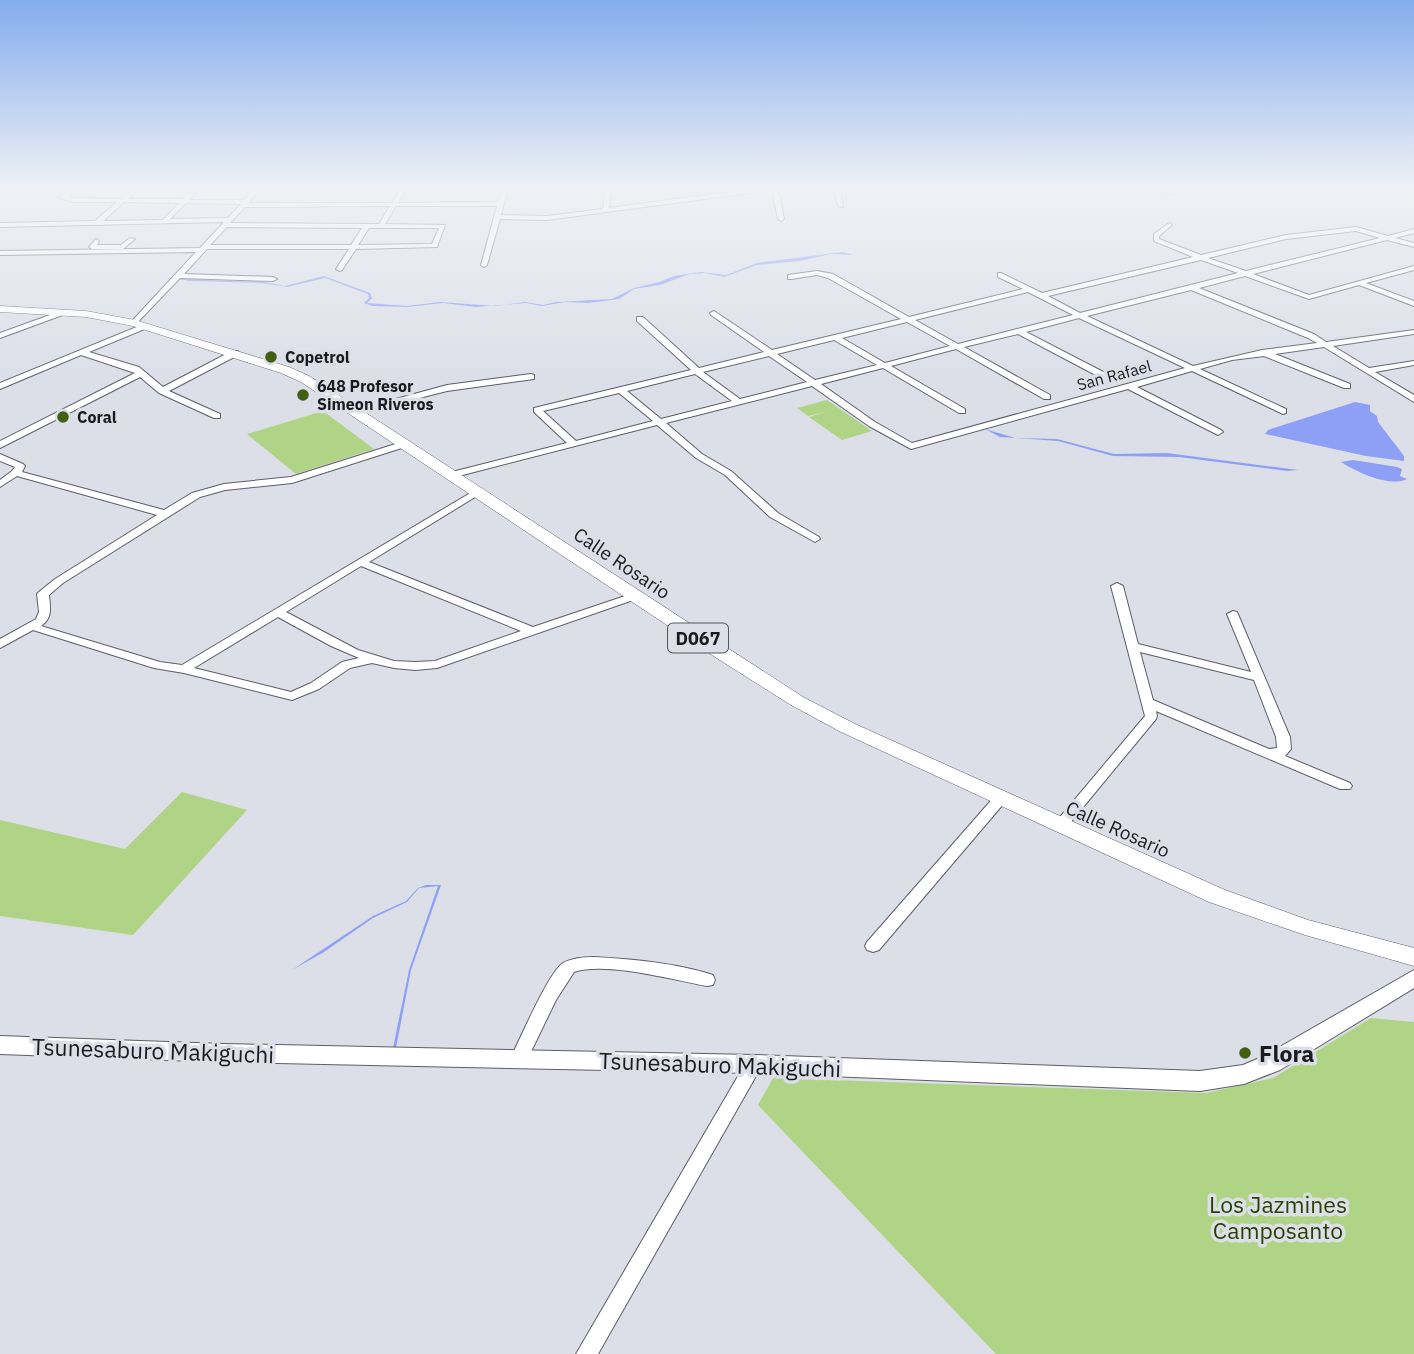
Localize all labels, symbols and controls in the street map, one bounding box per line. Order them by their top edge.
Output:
place label: Copetrol [285,347,350,367]
marker: Copetrol [263,349,279,365]
street label: San Rafael [1075,355,1153,395]
place label: 648 Profesor Simeon Riveros [317,376,434,414]
marker: 648 Profesor Simeon Riveros [295,387,311,403]
place label: Coral [77,407,117,427]
marker: Coral [55,409,71,425]
street label: Calle Rosario [569,522,675,604]
road number: D067 [668,624,728,652]
street label: Calle Rosario [1062,795,1174,863]
street label: Tsunesaburo Makiguchi [31,1031,275,1069]
place label: Flora [1259,1038,1314,1068]
street label: Tsunesaburo Makiguchi [598,1045,842,1083]
marker: Flora [1237,1045,1253,1061]
park label: Los Jazmines Camposanto [1209,1189,1347,1245]

